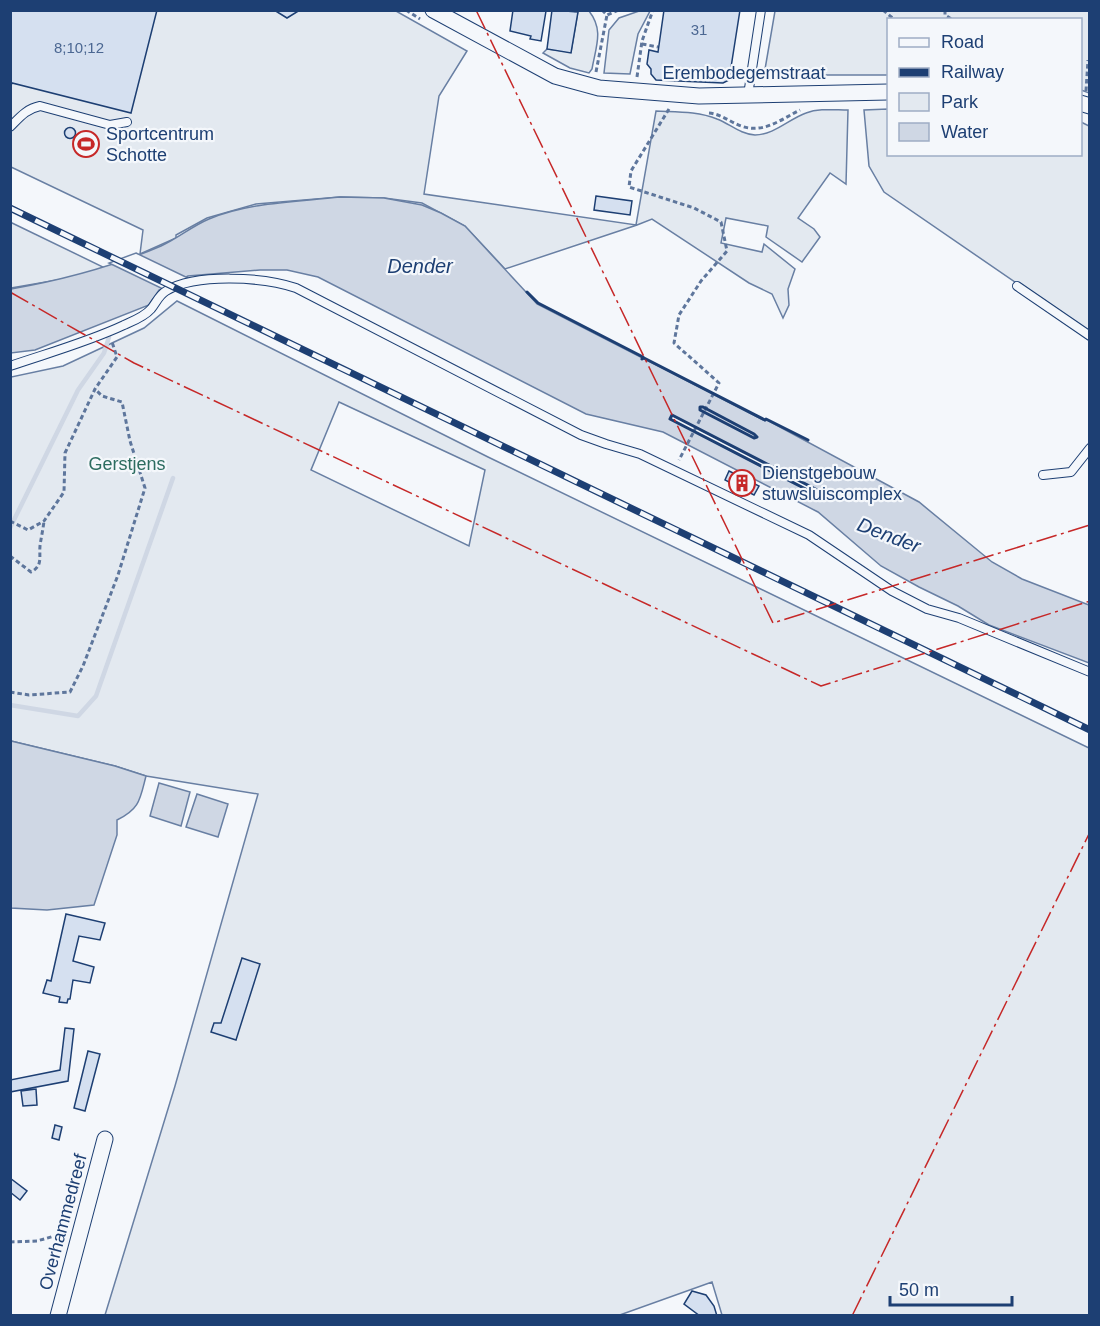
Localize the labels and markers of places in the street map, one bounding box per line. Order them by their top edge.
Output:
place label: Sportcentrum Schotte [106,124,214,165]
sports icon: Sportcentrum Schotte [71,129,101,159]
place label: Dienstgebouw stuwsluiscomplex [762,463,902,504]
building icon: Dienstgebouw stuwsluiscomplex [727,468,757,498]

